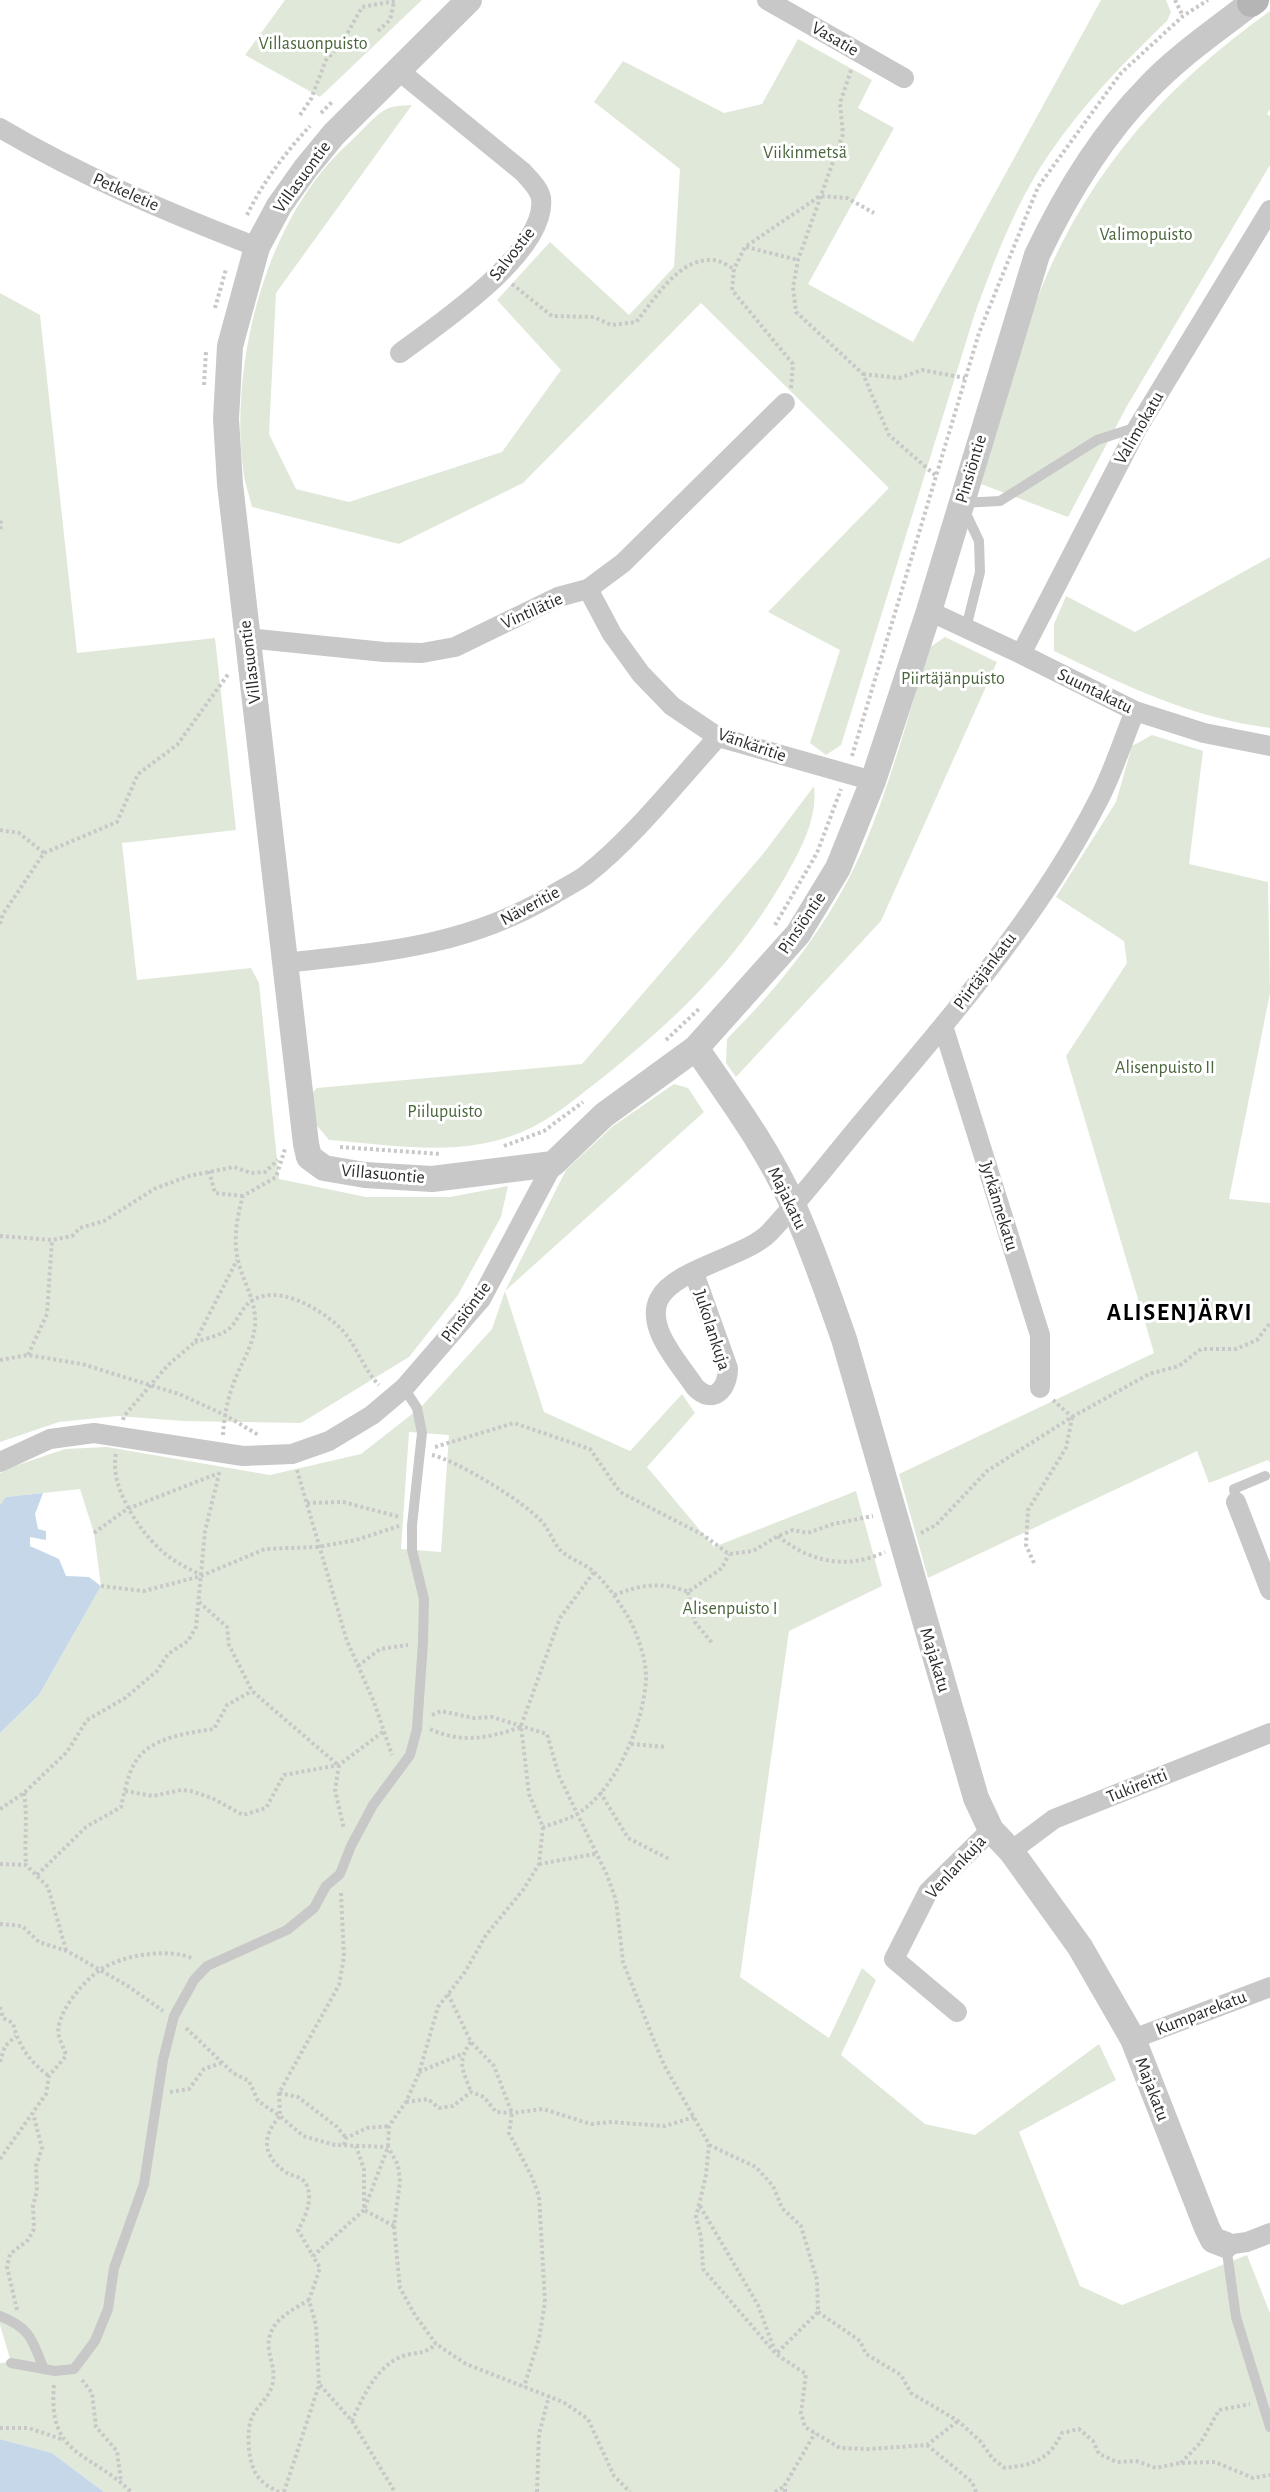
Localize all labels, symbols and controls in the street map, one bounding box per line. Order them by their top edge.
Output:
street label: Vasatie [808,17,862,61]
park label: Villasuonpuisto [258,33,368,55]
street label: Villasuontie [269,137,335,217]
park label: Viikinmetsä [763,142,847,164]
street label: Petkeletie [90,168,162,216]
street label: Salvostie [484,223,540,285]
park label: Valimopuisto [1099,224,1193,246]
street label: Valimokatu [1109,388,1169,468]
street label: Pinsiöntie [950,432,992,506]
street label: Vintilätie [498,588,566,634]
street label: Villasuontie [234,619,266,705]
street label: Suuntakatu [1054,664,1136,718]
park label: Piirtäjänpuisto [901,668,1005,690]
street label: Vänkäritie [715,723,789,767]
street label: Näveritie [497,881,563,931]
street label: Pinsiöntie [773,888,831,958]
street label: Piirtäjänkatu [949,928,1021,1014]
park label: Alisenpuisto II [1115,1057,1215,1079]
park label: Piilupuisto [407,1101,483,1123]
street label: Jyrkännekatu [975,1159,1023,1253]
street label: Villasuontie [340,1160,426,1188]
street label: Majakatu [763,1163,811,1233]
street label: Pinsiöntie [436,1277,496,1347]
street label: Jukolankuja [689,1287,735,1373]
district label: ALISENJÄRVI [1107,1299,1253,1327]
park label: Alisenpuisto I [683,1598,777,1620]
street label: Majakatu [915,1625,955,1695]
street label: Tukireitti [1104,1764,1170,1808]
street label: Venlankuja [921,1831,991,1903]
street label: Kumparekatu [1153,1986,1249,2040]
street label: Majakatu [1130,2054,1174,2124]

